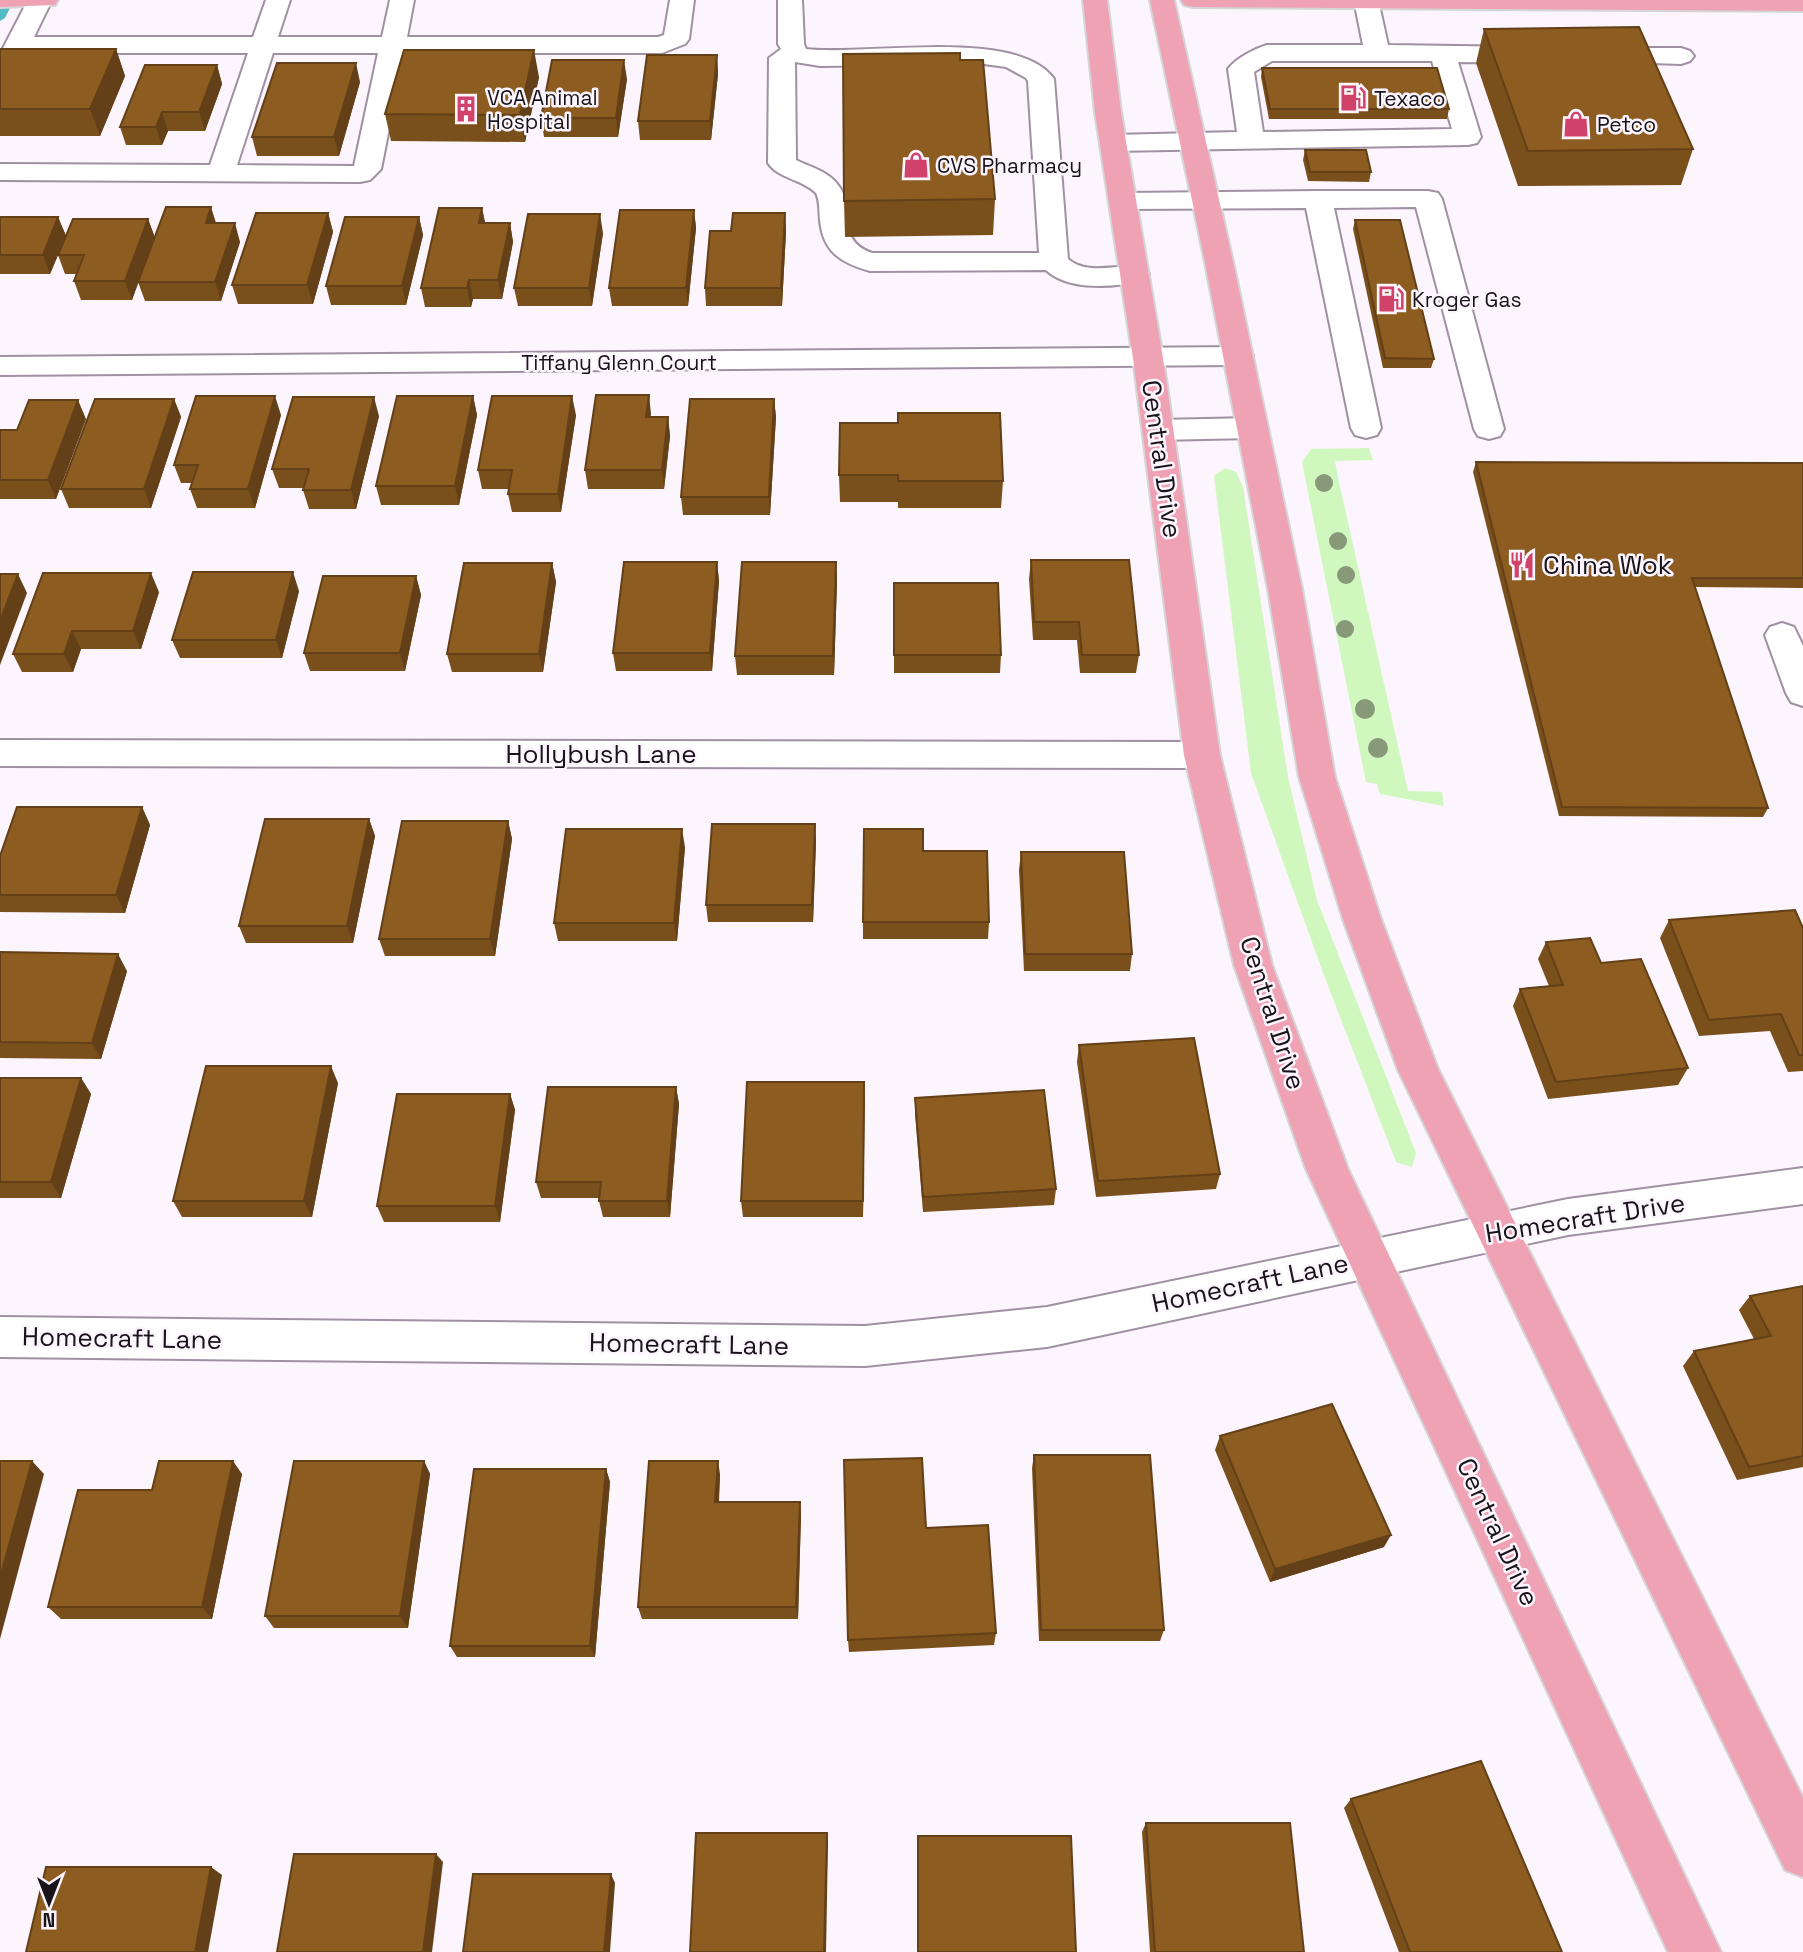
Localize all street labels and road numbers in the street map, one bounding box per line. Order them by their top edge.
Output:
street label: Tiffany Glenn Court [521,349,717,376]
street label: Central Drive [1134,378,1190,540]
street label: Hollybush Lane [505,737,697,771]
street label: Central Drive [1232,932,1314,1094]
street label: Homecraft Drive [1483,1185,1687,1251]
street label: Homecraft Lane [1149,1246,1351,1320]
street label: Homecraft Lane [22,1319,222,1357]
street label: Homecraft Lane [589,1325,789,1363]
street label: Central Drive [1449,1453,1547,1611]

